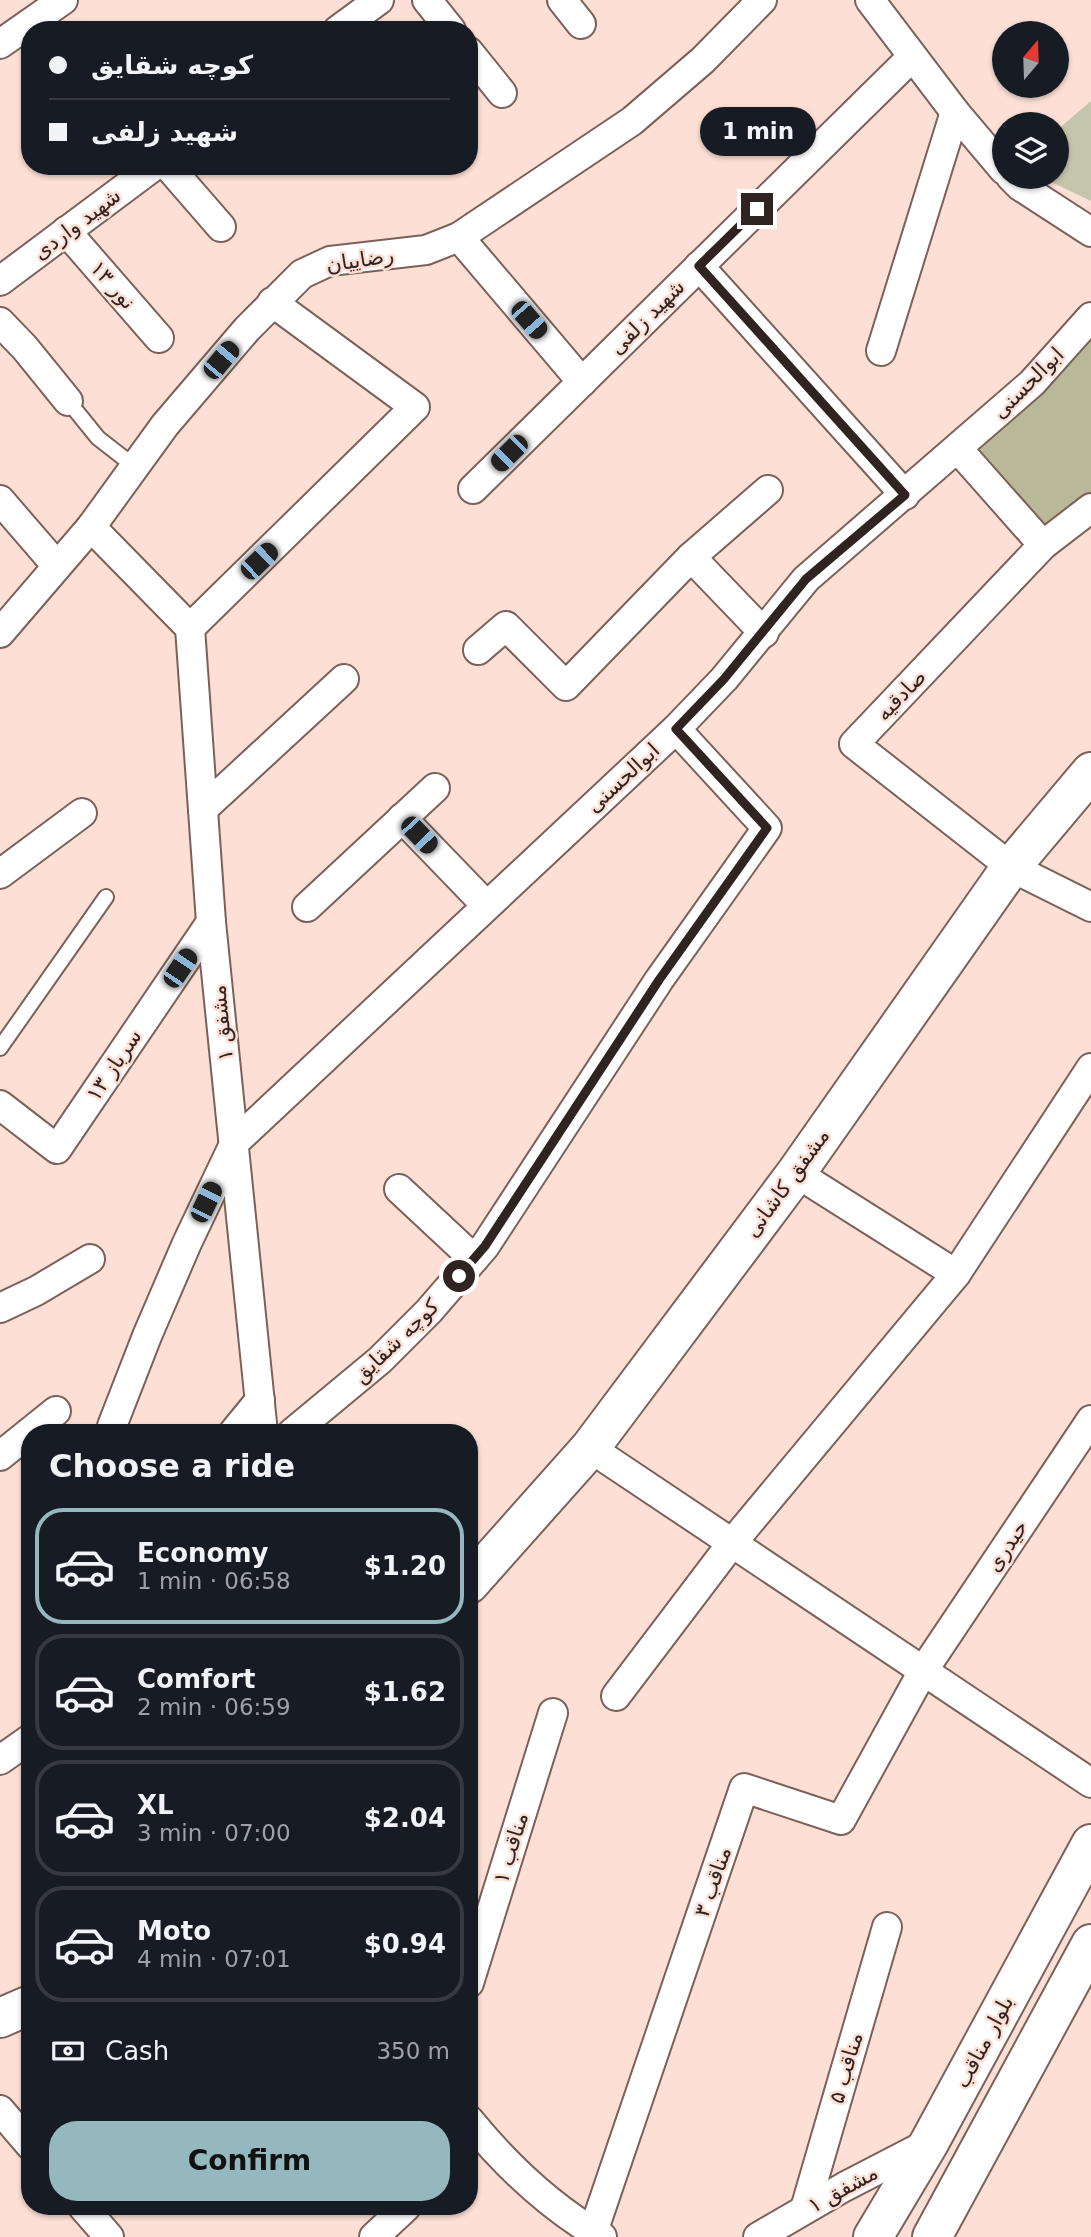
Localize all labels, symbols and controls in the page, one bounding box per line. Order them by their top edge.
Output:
north arrow [992,21,1069,98]
map controls [992,21,1069,189]
text: کوچه شقایق [91,50,253,80]
callout: 1 min [699,108,815,156]
button: layers [992,112,1069,189]
text: شهید زلفی [91,117,238,147]
text: 1 min [722,118,794,144]
street label: شهید واردی [29,183,125,265]
route end [741,193,773,225]
street label: رضاییان [324,243,396,277]
street label: نور ۱۳ [86,256,140,314]
street label: شهید زلفی [605,275,689,359]
car [508,297,551,343]
car [200,337,243,383]
street label: ابوالحسنی [987,342,1069,424]
car [487,431,532,475]
car [237,539,282,583]
street label: صادقیه [871,665,931,725]
street label: ابوالحسنی [582,738,664,818]
car [397,813,442,857]
car [160,945,201,991]
street label: مشفق ۱ [206,984,238,1062]
street label: سرباز ۱۳ [81,1025,147,1105]
street label: مشفق کاشانی [740,1124,834,1242]
car [188,1179,225,1225]
route start [443,1260,475,1292]
street label: کوچه شقایق [348,1294,444,1388]
text: Choose a ride [49,1447,295,1485]
street label: حیدری [981,1516,1033,1576]
icon: car [53,1535,116,1598]
text: Economy [137,1538,268,1568]
text: $1.20 [364,1551,446,1581]
text: 1 min · 06:58 [137,1568,291,1594]
icon: car [53,1661,116,1724]
text: Comfort [137,1664,255,1694]
text: $1.62 [364,1677,446,1707]
text: 2 min · 06:59 [137,1694,291,1720]
icon: car [53,1787,116,1850]
text: XL [137,1790,174,1820]
text: $2.04 [364,1803,446,1833]
street label: مناقب ۱ [489,1810,533,1886]
text: 3 min · 07:00 [137,1820,291,1846]
street label: مناقب ۳ [690,1844,736,1920]
icon: car [53,1913,116,1976]
text: Moto [137,1916,211,1946]
text: $0.94 [364,1929,446,1959]
text: 4 min · 07:01 [137,1946,291,1972]
street label: بلوار مناقب [950,1992,1018,2092]
street label: مناقب ۵ [824,2030,868,2106]
icon: cash [49,2032,87,2070]
text: Cash [105,2036,169,2066]
text: 350 m [376,2038,450,2064]
button: Confirm [49,2121,450,2201]
street label: مشفق ۱ [804,2160,882,2218]

